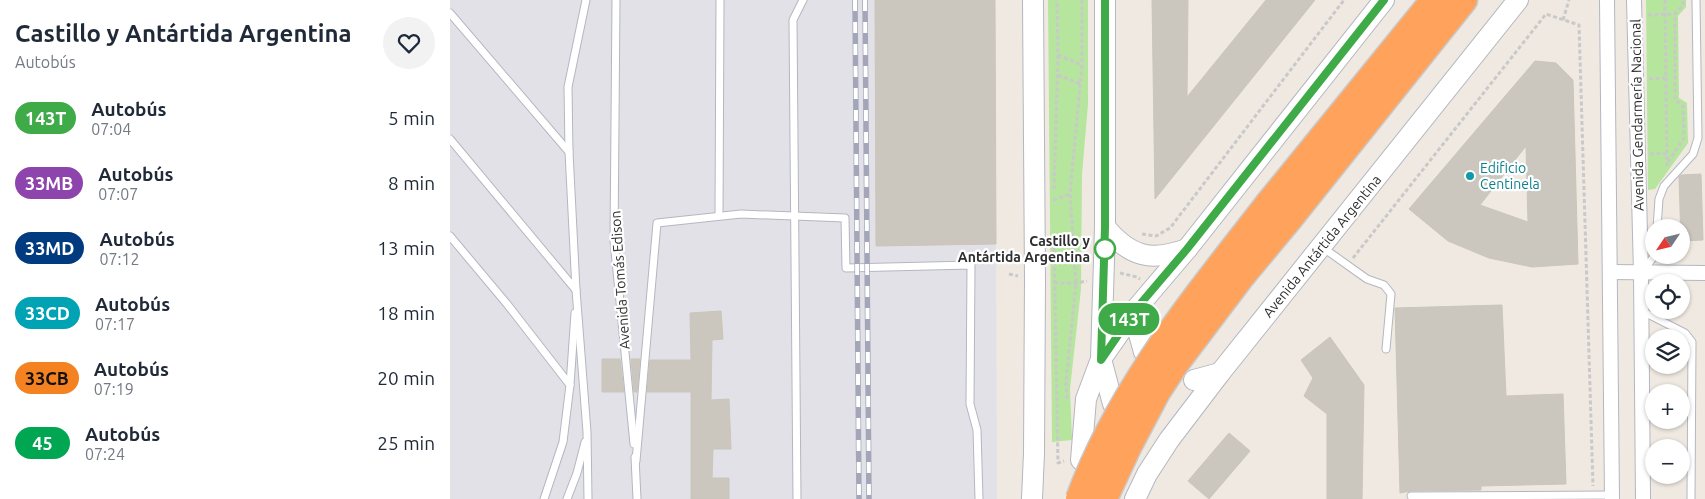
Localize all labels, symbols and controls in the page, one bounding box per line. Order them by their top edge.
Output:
button: heart [383,17,435,69]
street label: Avenida Gendarmería Nacional [1627,18,1647,211]
text: Castillo y Antártida Argentina [15,20,352,47]
text: Autobús [15,53,76,71]
text: Autobús [91,98,167,120]
text: 5 min [388,107,435,129]
text: 143T [25,108,66,128]
text: 07:04 [91,120,131,138]
place label: Edificio Centinela [1480,160,1540,192]
text: Autobús [98,163,174,185]
marker: Edificio Centinela [1464,170,1476,182]
text: 8 min [388,172,435,194]
street label: Avenida Antártida Argentina [1260,172,1384,320]
text: 33MB [25,173,73,193]
text: 07:07 [98,185,138,203]
street label: Avenida Tomás Edison [607,210,633,350]
north arrow [1645,219,1690,264]
map controls [1645,219,1690,484]
text: Autobús [99,228,175,250]
place label: Castillo y Antártida Argentina [958,233,1091,265]
text: 13 min [377,237,435,259]
text: 33MD [25,238,74,258]
marker: Castillo y Antártida Argentina [1094,238,1116,260]
text: 07:12 [99,250,140,268]
button: locate [1645,274,1690,319]
text: Autobús [95,293,170,315]
text: 18 min [377,302,435,324]
text: 33CD [25,303,70,323]
line badge: 143T [1094,303,1164,335]
text: 143T [1108,309,1150,329]
text: 07:17 [95,315,135,333]
button: layers [1645,329,1690,374]
text: Autobús [94,358,169,380]
text: 20 min [377,367,435,389]
text: 33CB [25,368,69,388]
text: 07:19 [94,380,134,398]
button: + [1645,384,1690,429]
text: Autobús [85,423,160,445]
text: 25 min [377,432,435,454]
text: 45 [32,433,53,453]
button: − [1645,439,1690,484]
text: 07:24 [85,445,125,463]

